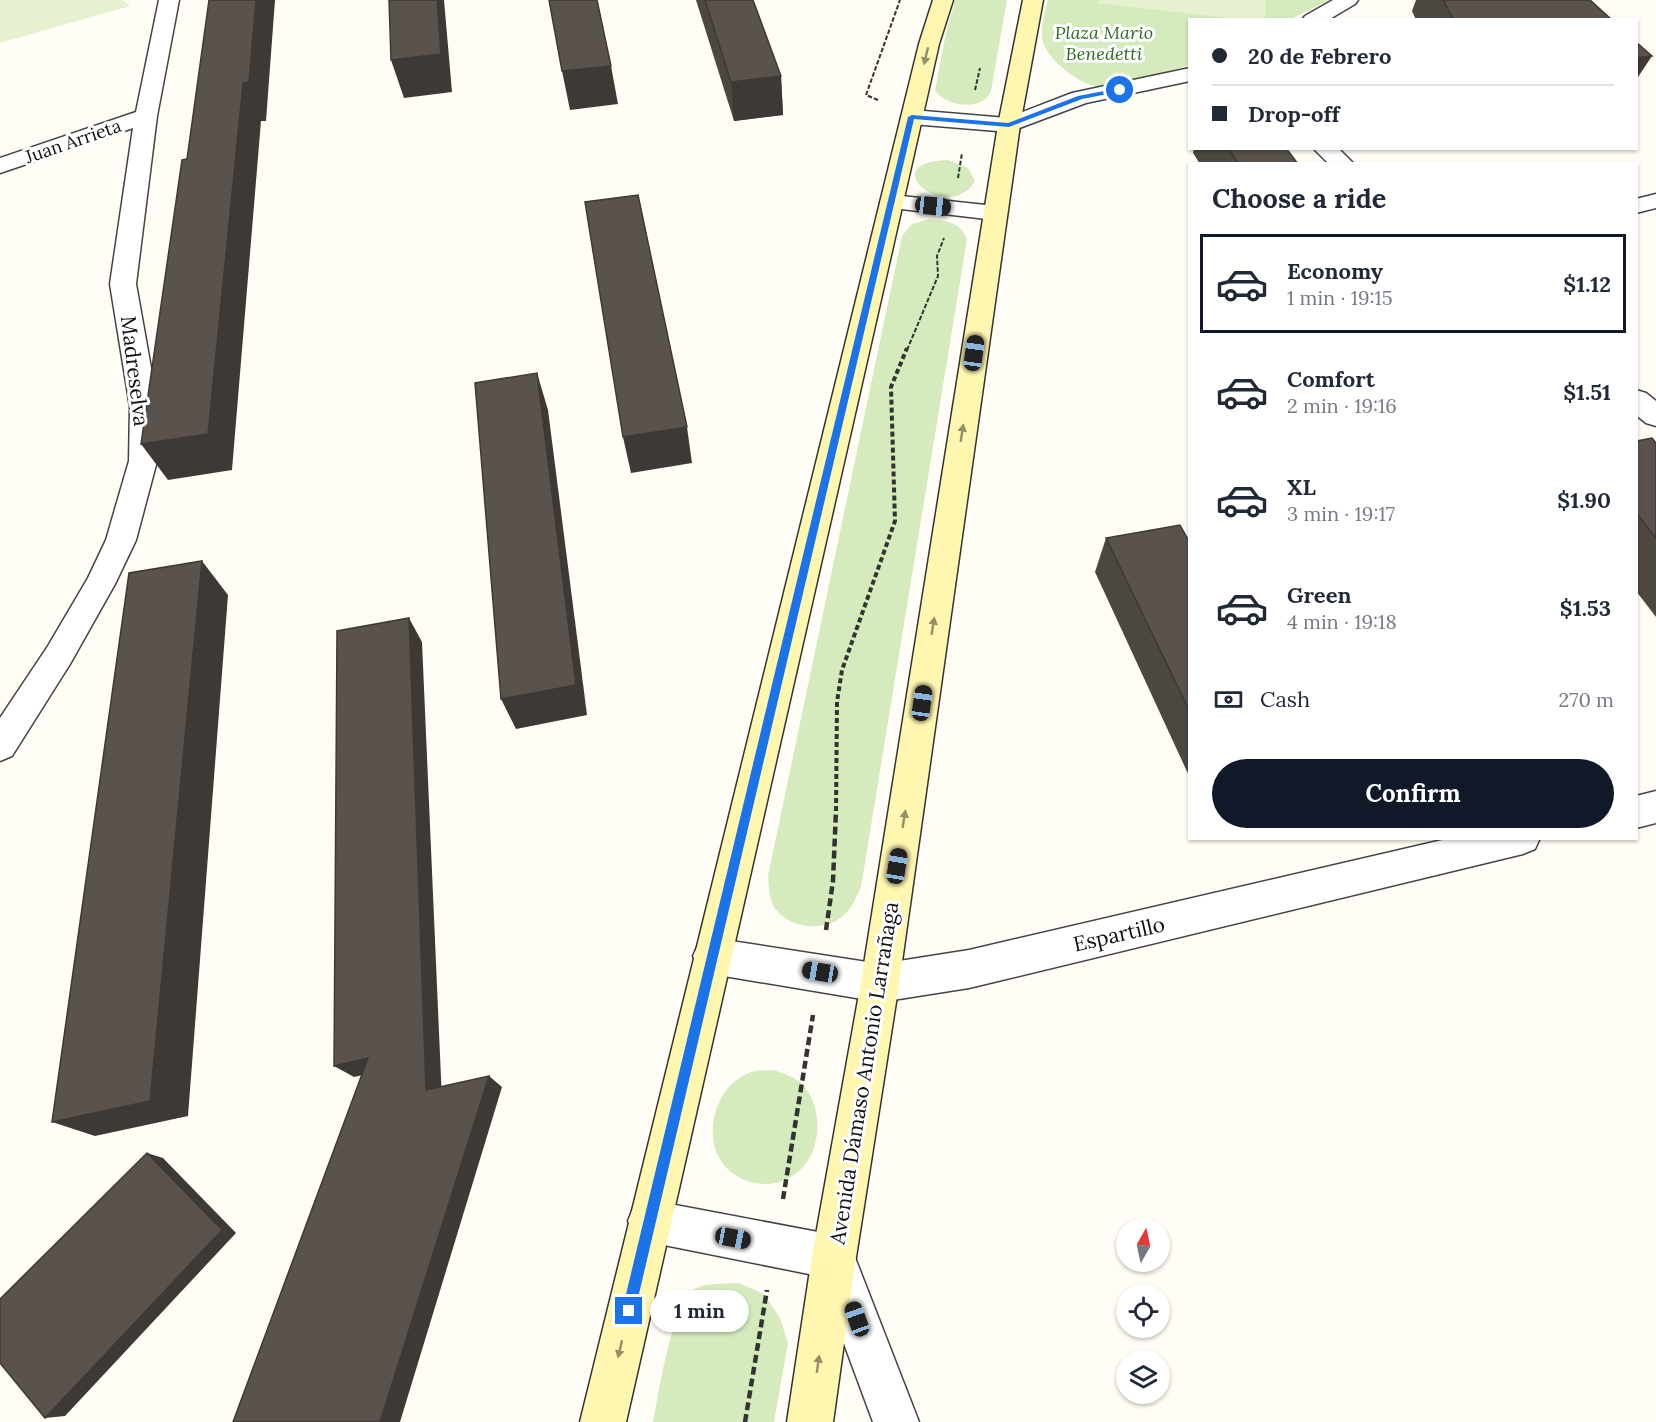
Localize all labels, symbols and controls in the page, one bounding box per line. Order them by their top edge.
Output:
park label: Plaza Mario Benedetti [1055,21,1153,65]
text: 20 de Febrero [1248,42,1391,70]
one-way arrow [921,47,930,66]
route start [1106,76,1133,103]
text: Drop-off [1248,100,1340,128]
street label: Juan Arrieta [21,114,124,169]
text: Choose a ride [1212,181,1386,215]
car [914,195,952,217]
icon: car [1215,257,1269,311]
text: Economy [1287,257,1383,285]
text: $1.12 [1563,270,1611,298]
text: 1 min · 19:15 [1287,285,1393,310]
street label: Madreselva [115,314,155,428]
car [963,334,985,372]
icon: car [1215,365,1269,419]
text: Comfort [1287,365,1375,393]
text: $1.51 [1563,378,1611,406]
text: 2 min · 19:16 [1287,393,1397,418]
one-way arrow [958,424,967,443]
icon: car [1215,473,1269,527]
text: XL [1287,473,1316,501]
text: $1.90 [1557,486,1611,514]
text: 3 min · 19:17 [1287,501,1395,526]
icon: car [1215,581,1269,635]
text: Green [1287,581,1352,609]
text: $1.53 [1560,594,1611,622]
text: 4 min · 19:18 [1287,609,1397,634]
one-way arrow [929,616,938,635]
icon: cash [1212,683,1245,716]
car [911,684,933,722]
text: Cash [1260,685,1310,713]
text: 270 m [1558,687,1614,712]
button: Confirm [1212,759,1614,828]
one-way arrow [900,809,909,828]
car [885,847,909,885]
street label: Avenida Dámaso Antonio Larrañaga [823,900,904,1247]
street label: Espartillo [1071,910,1167,958]
car [801,960,839,984]
north arrow [1116,1218,1170,1272]
map controls [1116,1218,1170,1404]
car [714,1226,752,1250]
button: locate [1116,1284,1170,1338]
callout: 1 min [650,1290,749,1332]
route end [615,1297,642,1324]
text: 1 min [674,1298,725,1323]
car [842,1299,872,1339]
one-way arrow [615,1340,624,1359]
button: layers [1116,1350,1170,1404]
one-way arrow [814,1355,823,1374]

